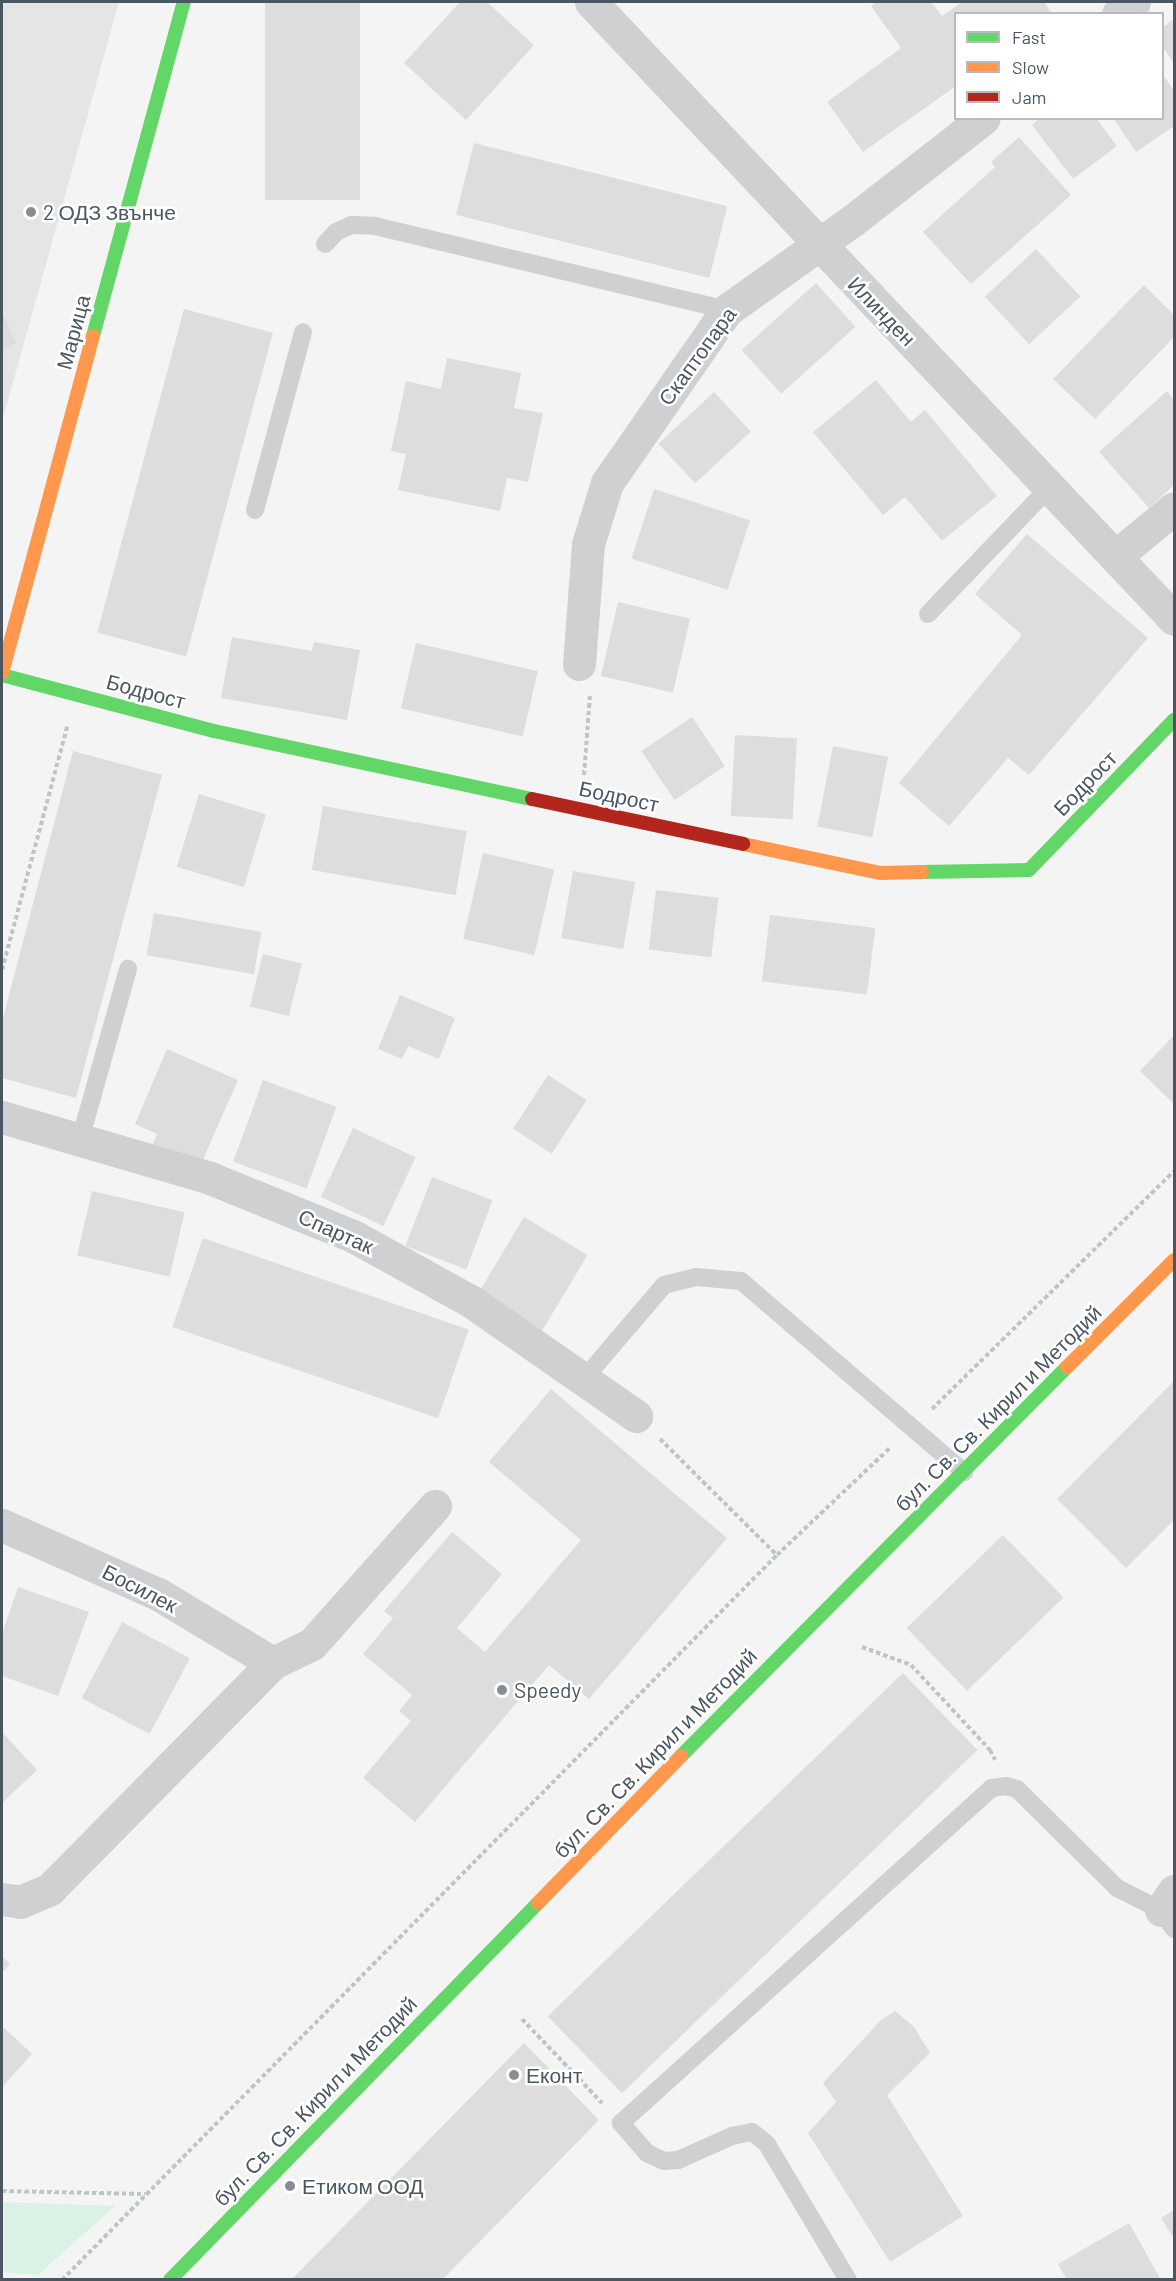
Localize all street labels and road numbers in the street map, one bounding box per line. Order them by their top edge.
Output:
street label: Илинден [843,271,921,351]
street label: Марица [51,292,95,372]
street label: Скаптопара [653,302,741,410]
street label: Бодрост [104,668,188,714]
street label: Бодрост [1048,745,1122,821]
street label: Бодрост [577,775,661,817]
street label: Спартак [294,1203,378,1259]
street label: бул. Св. Св. Кирил и Методий [890,1300,1106,1516]
street label: Босилек [98,1558,182,1618]
street label: бул. Св. Св. Кирил и Методий [548,1643,762,1863]
street label: бул. Св. Св. Кирил и Методий [208,1991,422,2211]

